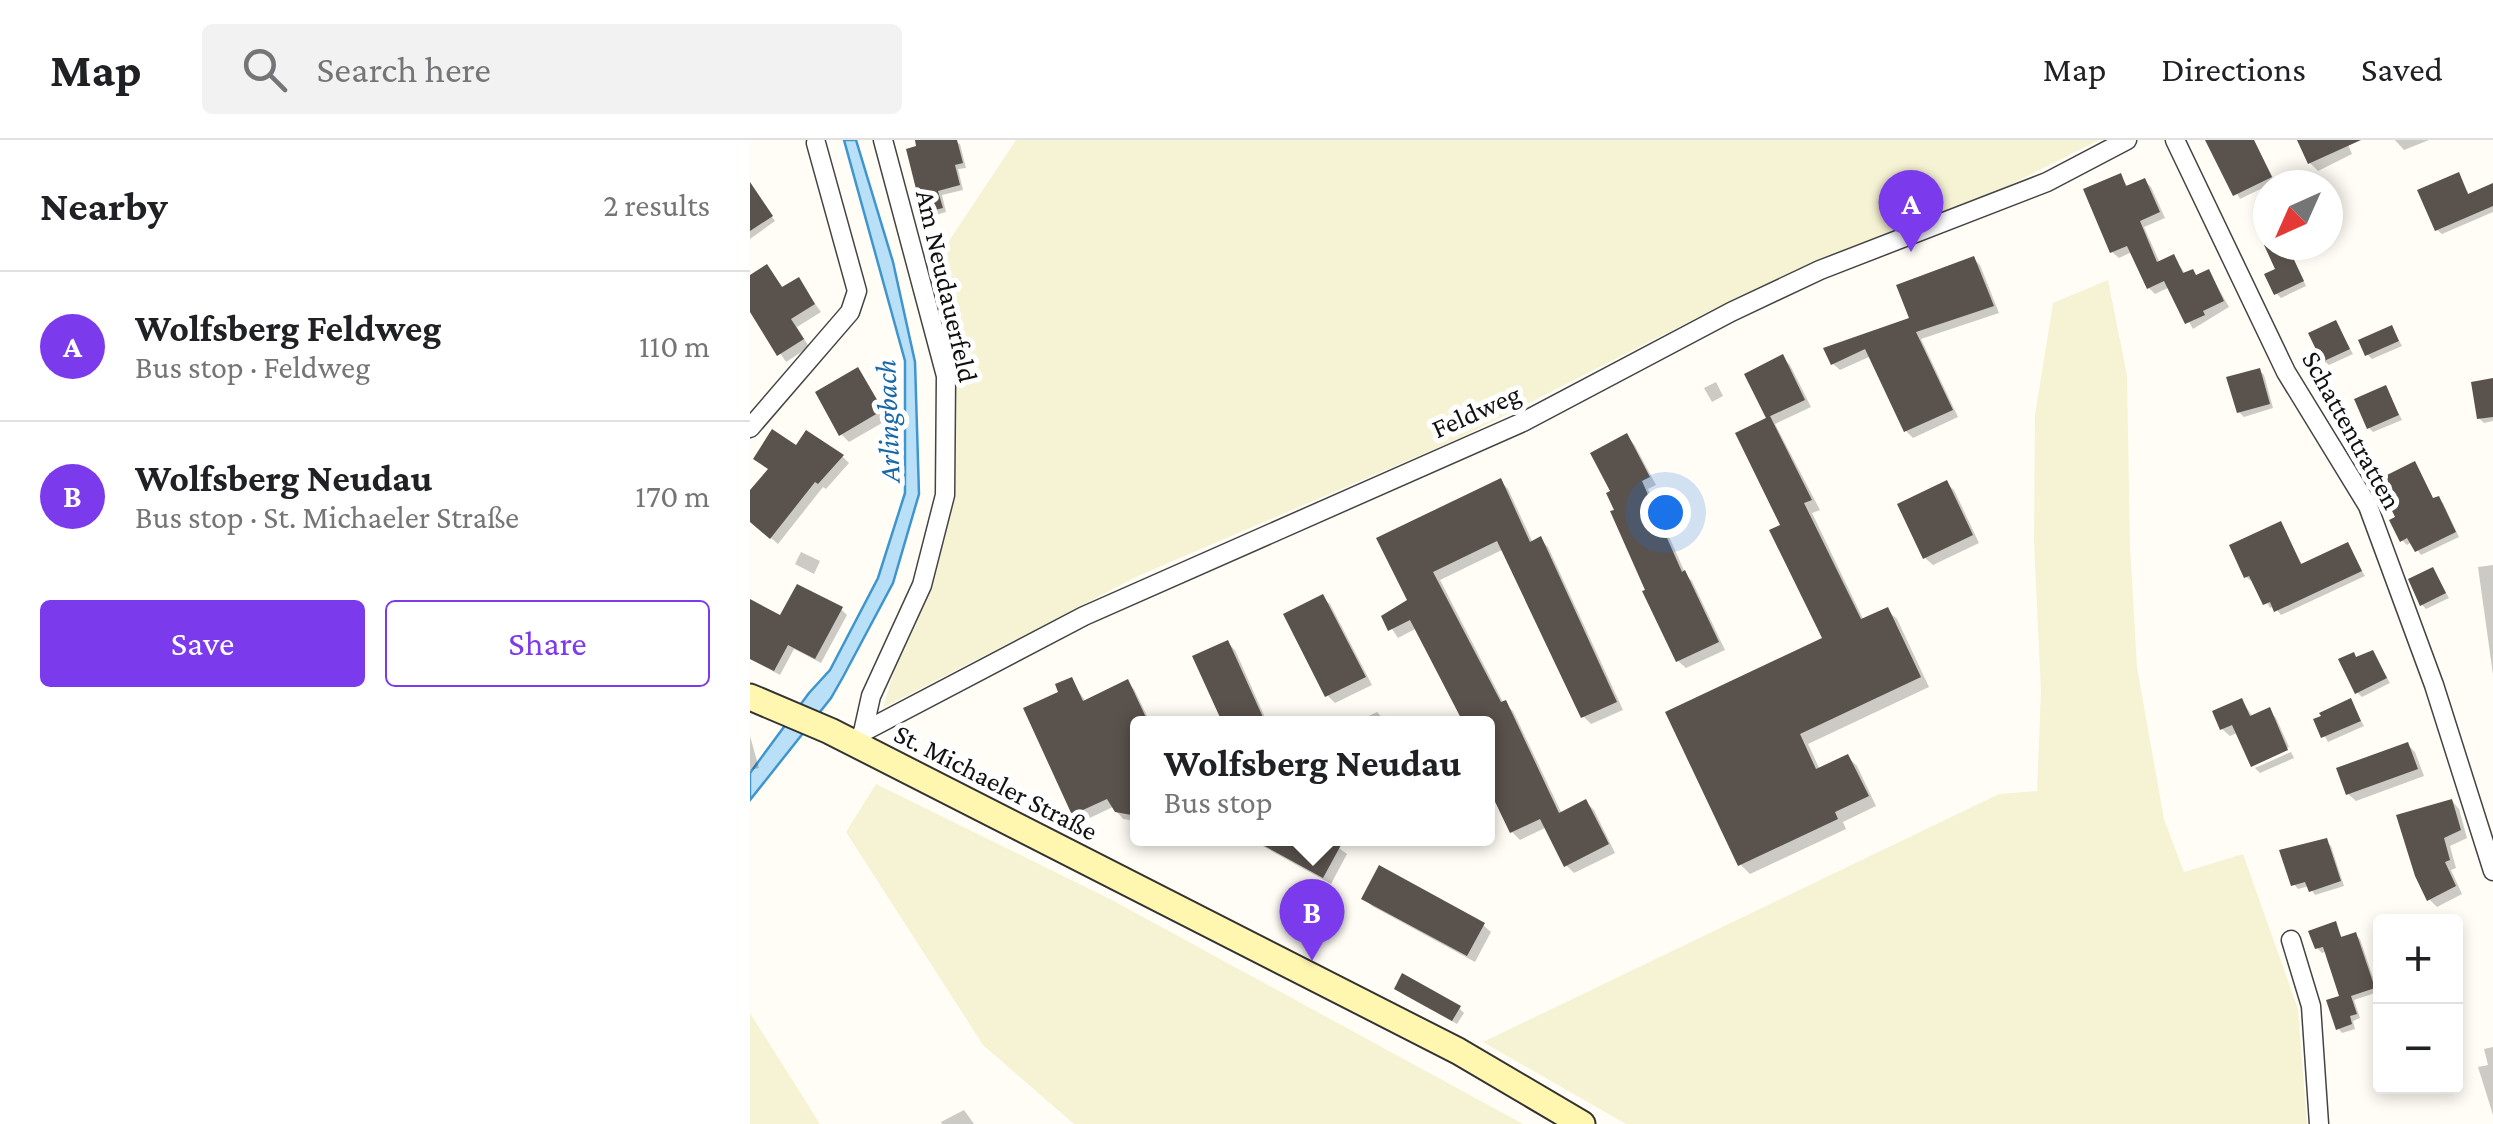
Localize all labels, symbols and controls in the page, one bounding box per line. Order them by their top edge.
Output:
search box [202,24,902,114]
icon: search [237,42,292,97]
text: Map [50,43,142,96]
text: Search here [317,48,491,90]
text: Map [2043,50,2106,89]
text: Directions [2161,50,2306,89]
text: Saved [2361,50,2443,89]
pin: A [1878,169,1944,252]
north arrow [2253,170,2343,260]
text: Nearby [40,182,168,229]
text: 2 results [603,187,710,223]
street label: Am Neudauerfeld [910,187,984,385]
text: Wolfsberg Feldweg [135,307,442,349]
text: A [63,328,82,364]
text: 110 m [639,328,710,364]
street label: Schattentratten [2296,346,2408,514]
text: Bus stop · Feldweg [135,349,370,385]
water label: Arlingbach [868,359,907,485]
street label: Feldweg [1427,378,1526,444]
text: Wolfsberg Neudau [135,457,432,499]
text: B [63,478,82,514]
text: 170 m [635,478,710,514]
your location [1640,487,1691,538]
text: Bus stop · St. Michaeler Straße [135,499,519,535]
button: Save [40,600,365,687]
button: Share [385,600,710,687]
popup [1130,716,1495,846]
street label: St. Michaeler Straße [889,717,1103,847]
text: Wolfsberg Neudau [1164,742,1461,784]
text: Bus stop [1164,784,1272,820]
pin: B [1280,878,1344,961]
map controls [2373,914,2463,1094]
button: + [2373,914,2463,1004]
button: − [2373,1004,2463,1094]

